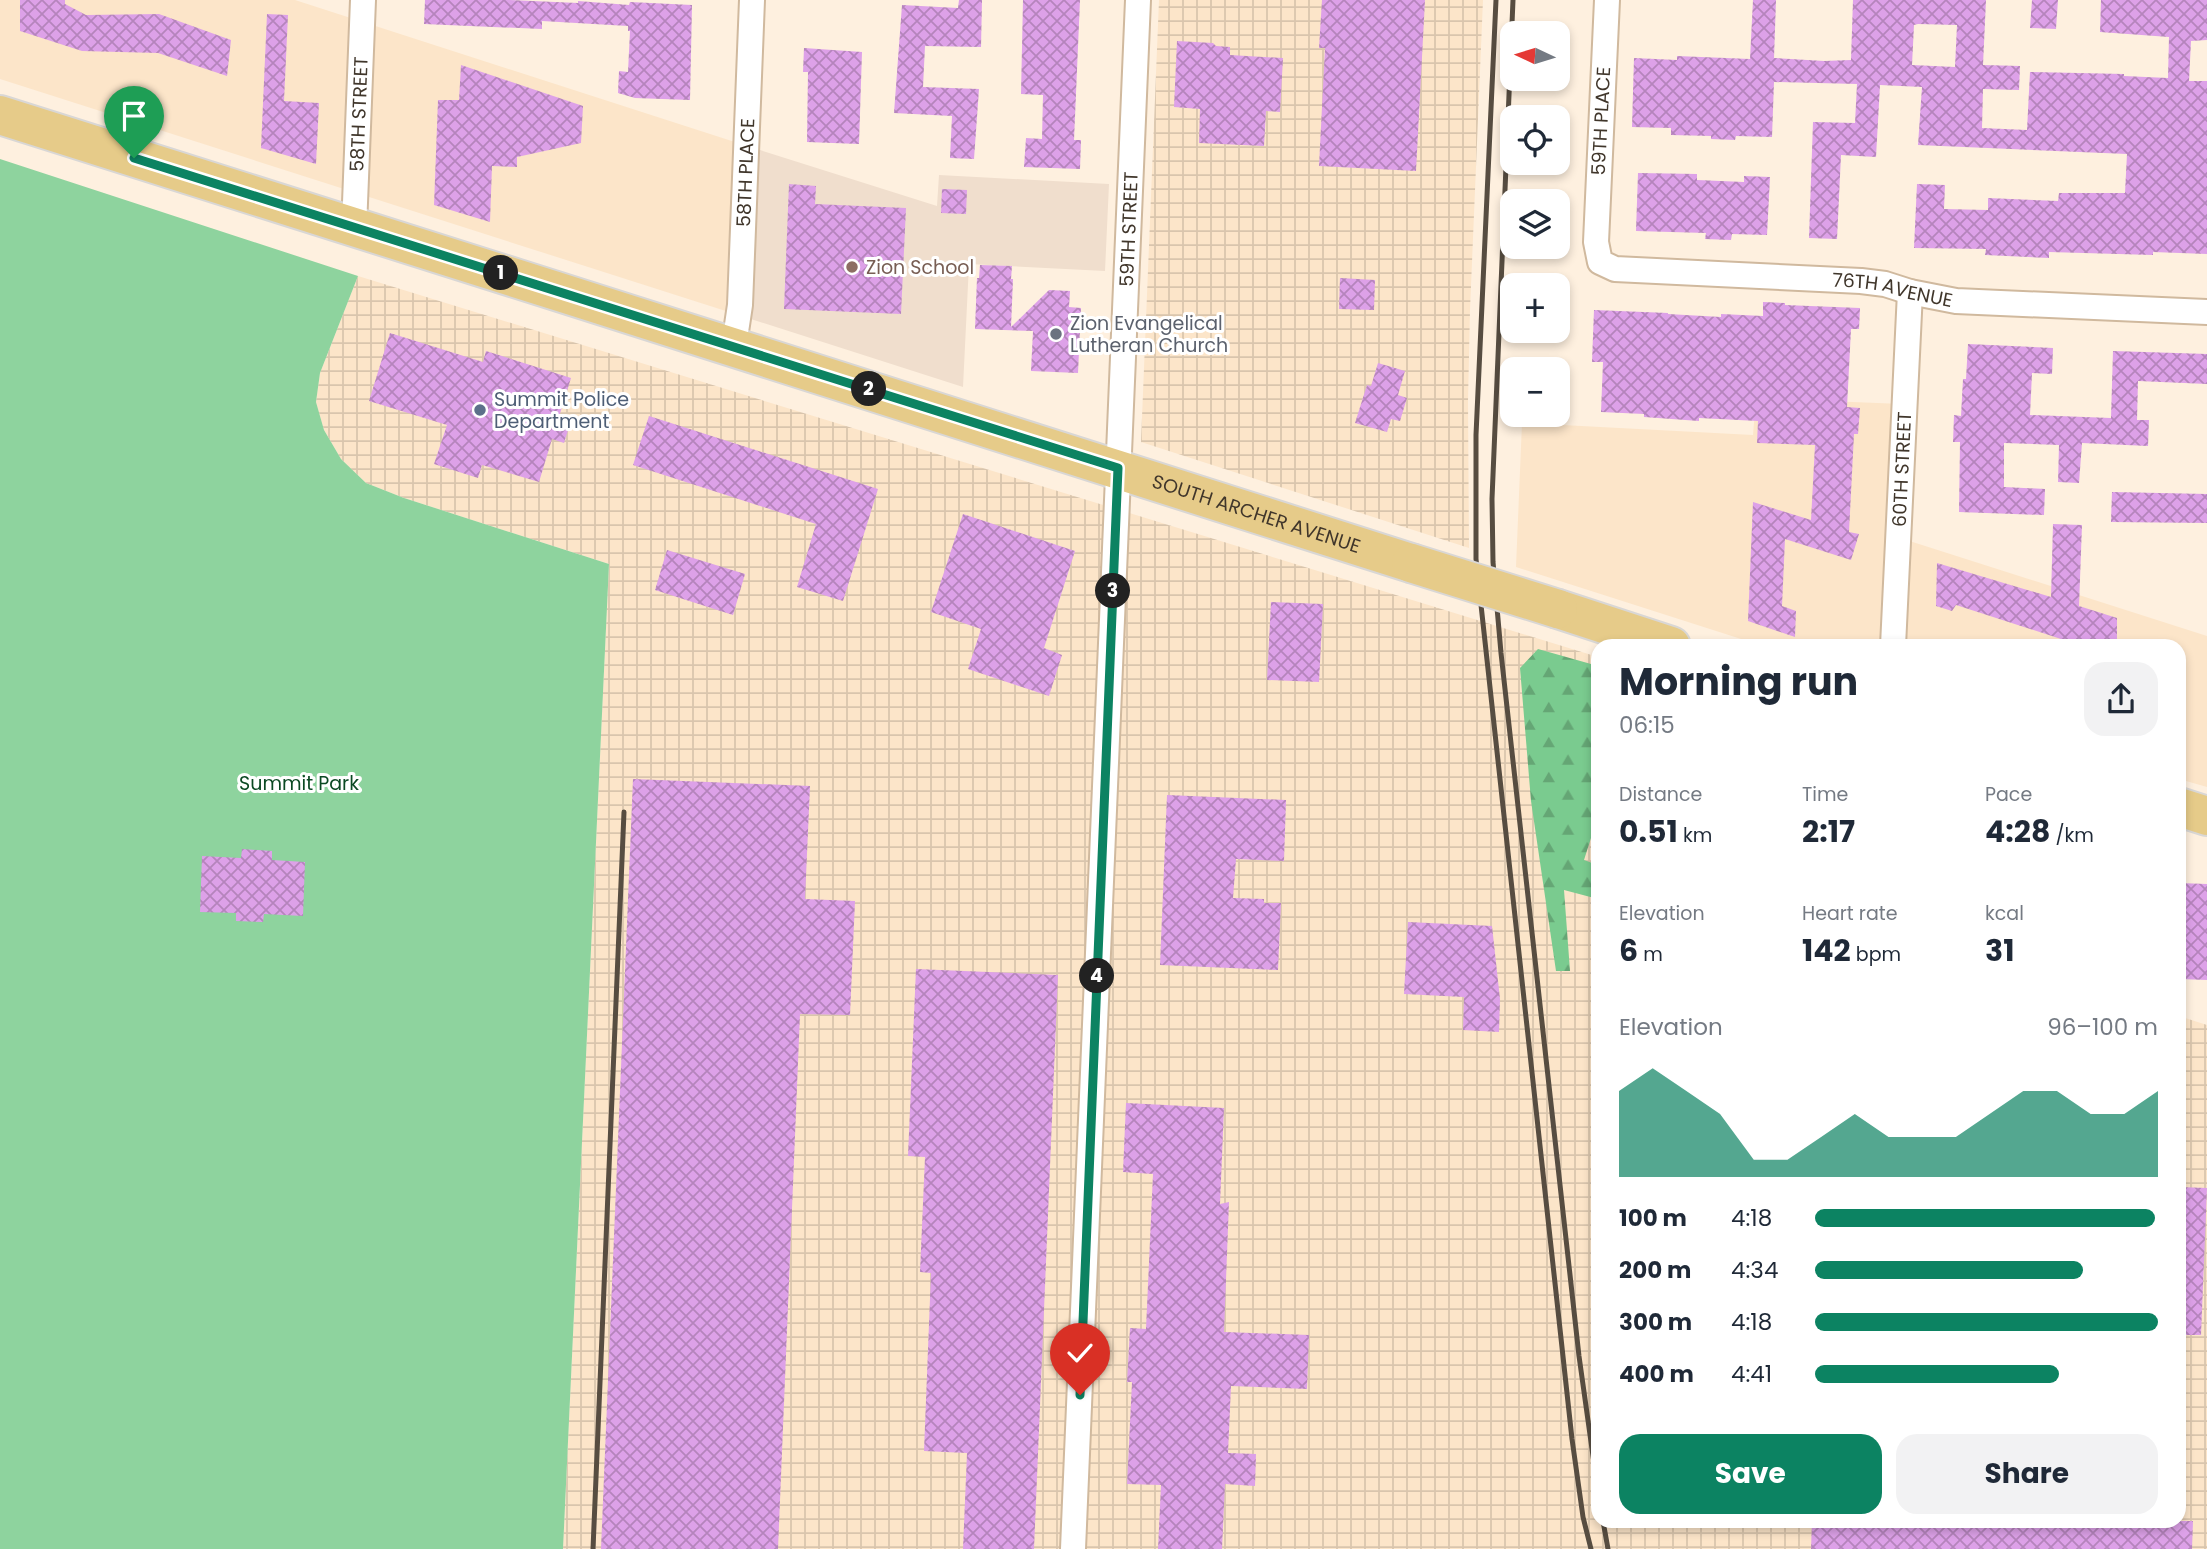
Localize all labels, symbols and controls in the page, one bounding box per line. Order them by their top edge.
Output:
north arrow [1500,21,1570,91]
map controls [1500,21,1570,427]
street label: 58TH STREET [343,56,374,172]
street label: 59TH PLACE [1585,66,1617,176]
pin [104,86,164,158]
icon: arrive [115,97,153,135]
button: locate [1500,105,1570,175]
street label: 58TH PLACE [730,118,761,227]
street label: 59TH STREET [1112,171,1144,287]
button: layers [1500,189,1570,259]
place label: Zion School [866,254,974,281]
pin: 1 [484,256,518,290]
text: 1 [497,259,504,286]
marker: Zion School [844,259,860,275]
street label: 76TH AVENUE [1832,266,1955,314]
button: + [1500,273,1570,343]
place label: Zion Evangelical Lutheran Church [1070,310,1228,359]
marker: Zion Evangelical Lutheran Church [1048,326,1064,342]
button: − [1500,357,1570,427]
pin: 2 [852,372,886,406]
text: 2 [863,375,874,402]
place label: Summit Police Department [494,386,629,435]
marker: Summit Police Department [472,402,488,418]
street label: 60TH STREET [1885,411,1918,527]
street label: SOUTH ARCHER AVENUE [1149,467,1364,559]
pin: 3 [1096,574,1130,608]
text: 3 [1107,577,1118,604]
text: Morning run [1619,655,1858,708]
button: share [2084,662,2158,736]
text: 06:15 [1619,709,1675,741]
park label: Summit Park [239,770,359,797]
text: Distance [1619,781,1702,808]
text: Time [1802,781,1848,808]
text: Pace [1985,781,2032,808]
text: 0.51 [1619,810,1678,853]
text: 2:17 [1802,810,1855,853]
text: 4:28 [1985,810,2050,853]
text: km [1678,822,1712,849]
text: /km [2050,822,2094,849]
text: Elevation [1619,900,1705,927]
text: Heart rate [1802,900,1897,927]
text: kcal [1985,900,2024,927]
text: 6 [1619,929,1638,972]
text: 142 [1802,929,1851,972]
text: 31 [1985,929,2014,972]
text: m [1638,941,1663,968]
text: bpm [1851,941,1901,968]
pin: 4 [1080,958,1114,993]
text: 4 [1090,962,1103,989]
text: Elevation [1619,1011,1723,1043]
text: 96–100 m [2047,1011,2158,1043]
text: 100 m [1619,1202,1687,1234]
text: 4:18 [1731,1202,1772,1234]
text: 200 m [1619,1254,1691,1286]
text: 4:34 [1731,1254,1778,1286]
text: 300 m [1619,1306,1692,1338]
text: 4:18 [1731,1306,1772,1338]
pin [1050,1323,1110,1395]
icon: check [1061,1334,1099,1372]
text: 400 m [1619,1358,1694,1390]
text: 4:41 [1731,1358,1772,1390]
button: Save [1619,1434,1882,1514]
button: Share [1896,1434,2158,1514]

